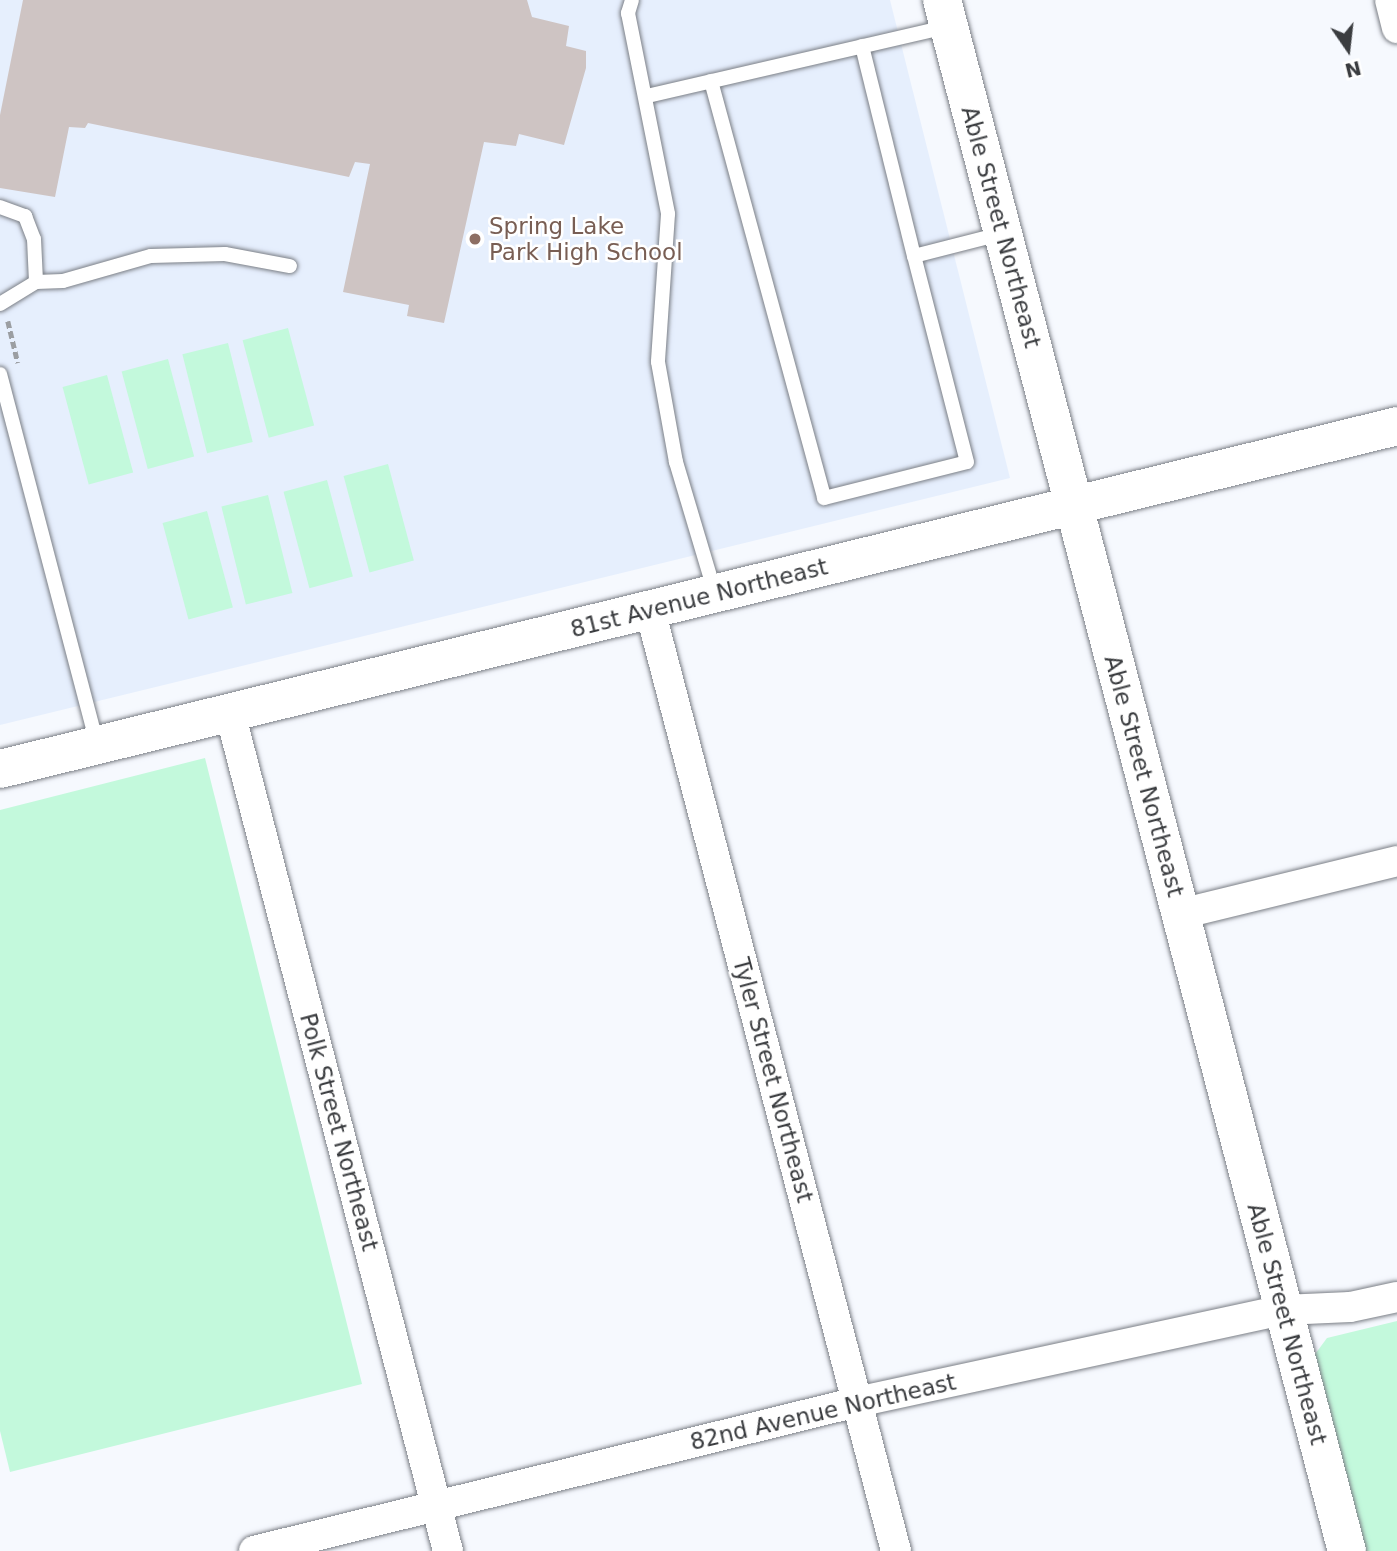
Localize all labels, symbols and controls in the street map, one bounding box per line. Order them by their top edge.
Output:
north arrow [1313,14,1383,84]
text: N [1343,57,1363,82]
street label: Able Street Northeast [955,103,1047,351]
place label: Spring Lake Park High School [489,212,683,266]
marker: Spring Lake Park High School [467,231,483,247]
street label: 81st Avenue Northeast [568,553,830,643]
street label: Able Street Northeast [1098,652,1190,900]
street label: Tyler Street Northeast [727,955,819,1205]
street label: Polk Street Northeast [294,1010,384,1254]
street label: Able Street Northeast [1241,1200,1333,1448]
street label: 82nd Avenue Northeast [687,1368,959,1456]

